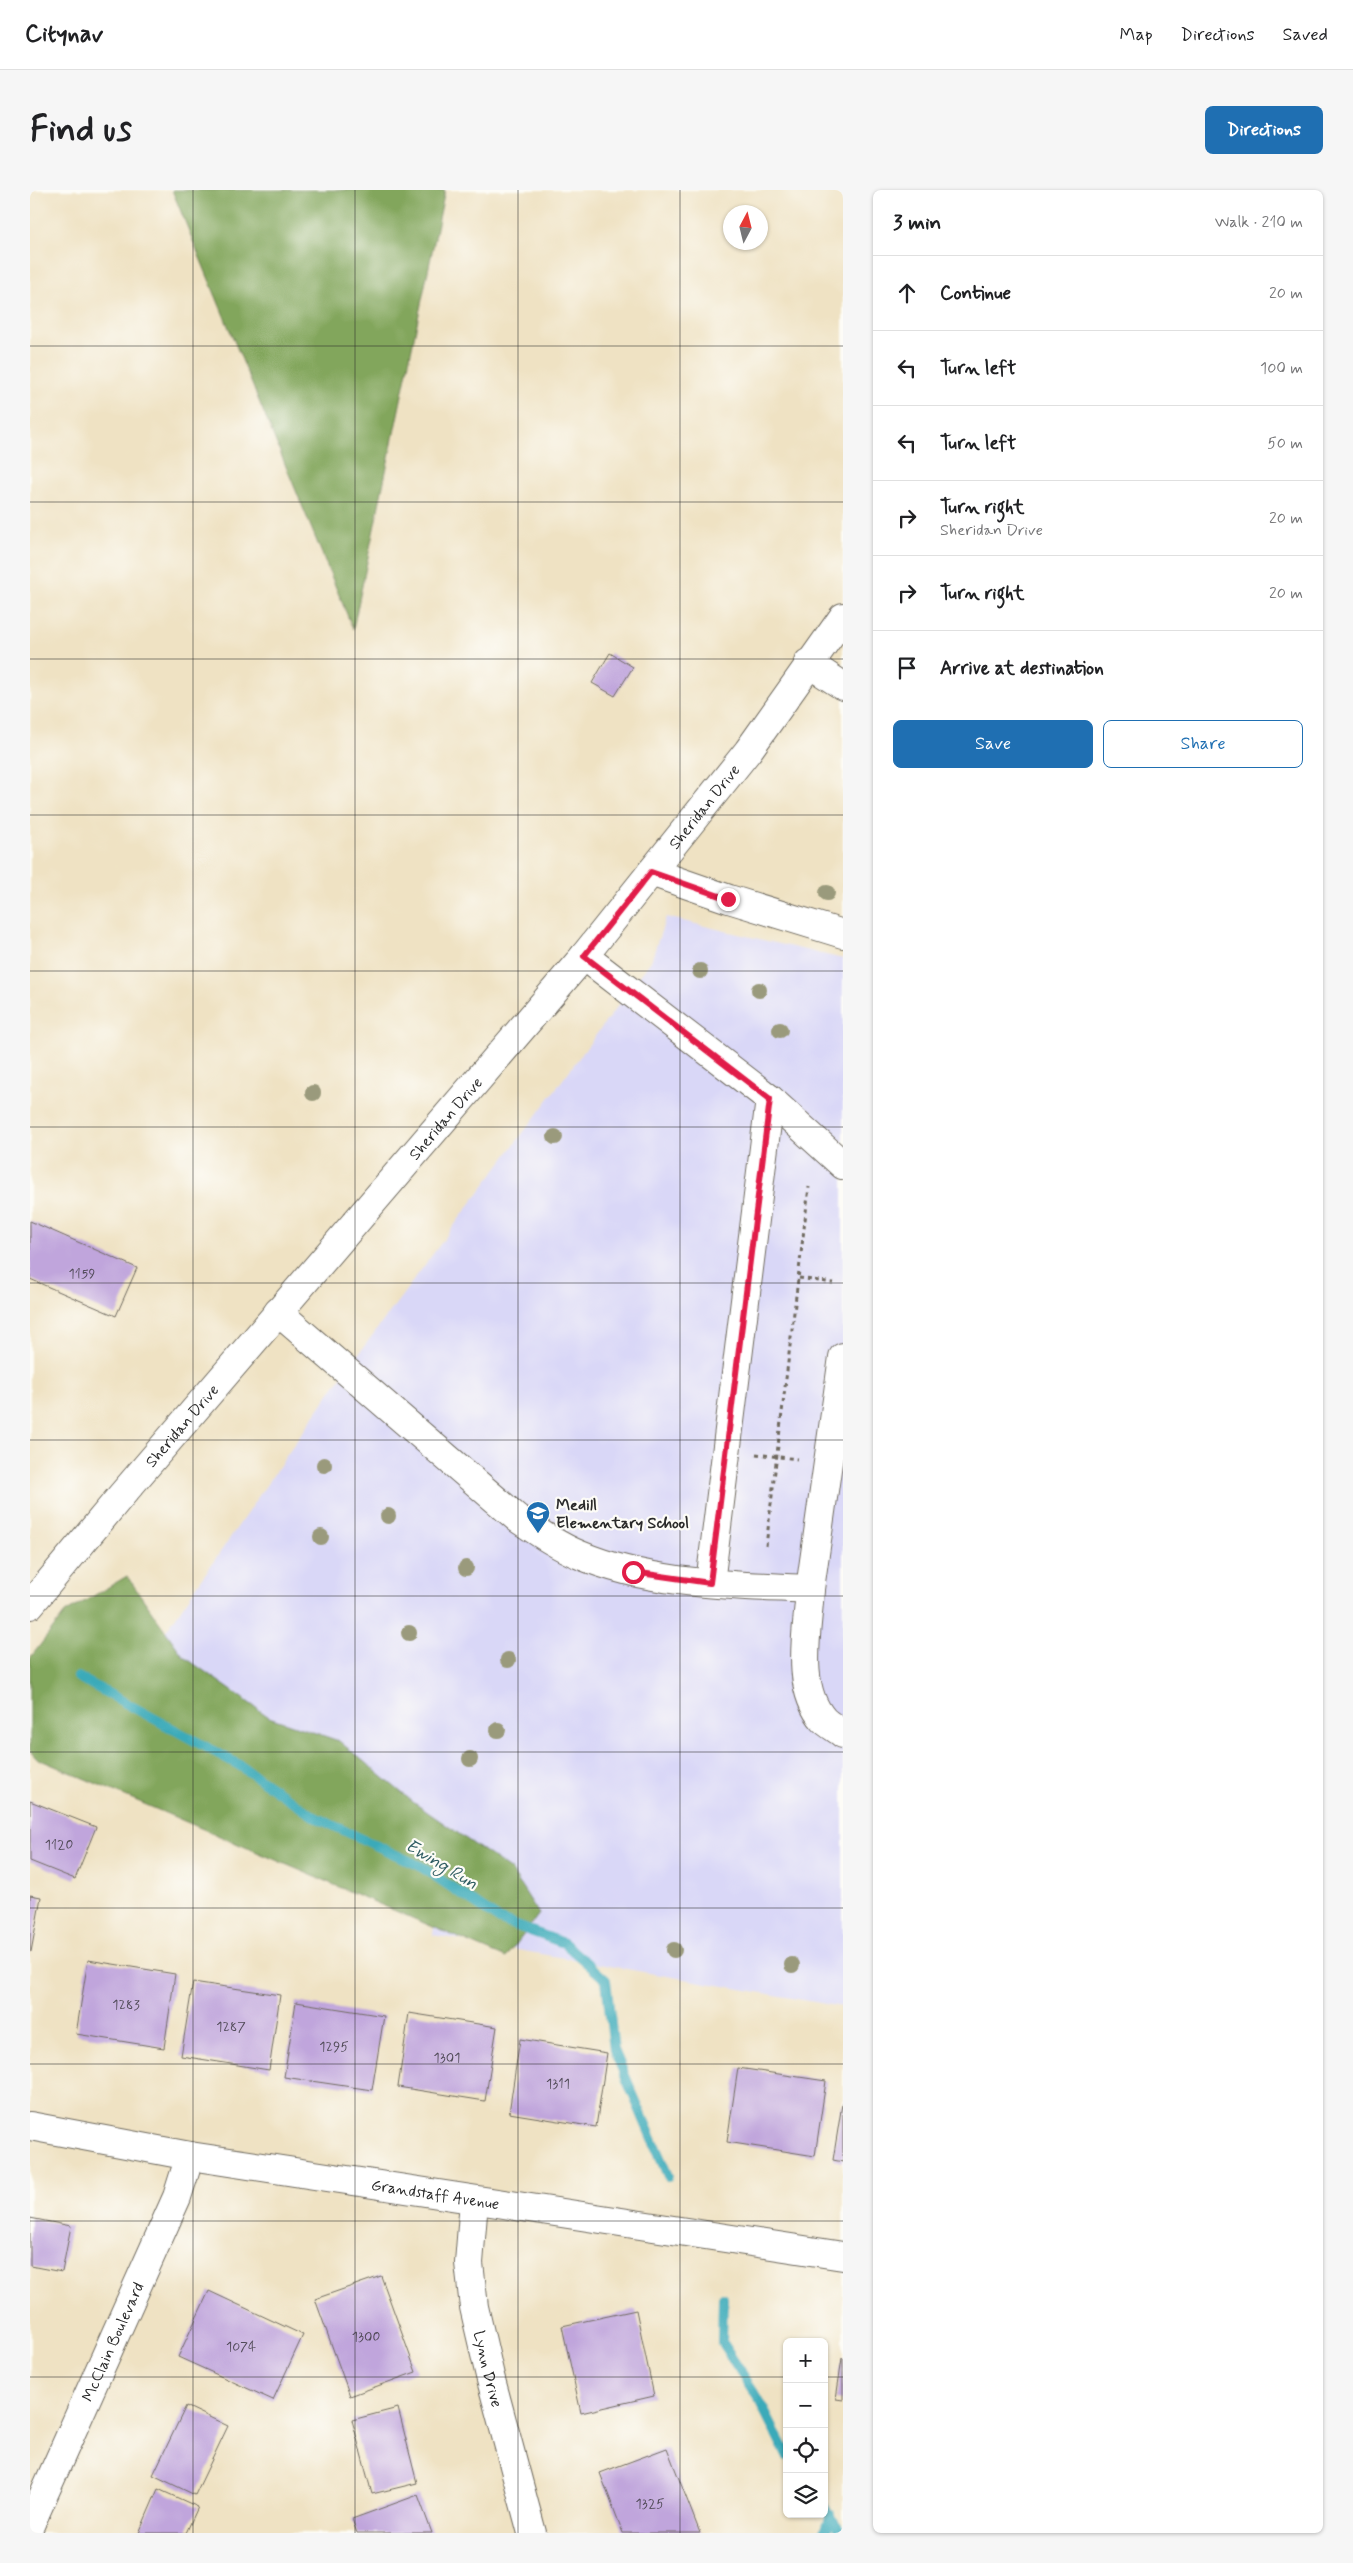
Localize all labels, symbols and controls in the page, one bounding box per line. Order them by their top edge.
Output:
text: Citynav [25,19,103,50]
text: Map [1120,23,1153,47]
text: Directions [1181,23,1255,47]
text: Saved [1283,23,1328,47]
button: Directions [1205,106,1323,154]
text: Find us [30,107,132,153]
north arrow [723,205,768,250]
text: 3 min [893,209,941,237]
text: Walk · 210 m [1215,212,1303,233]
icon: ahead [893,279,921,307]
text: Continue [940,281,1011,306]
text: 20 m [1269,283,1303,304]
icon: left [893,354,921,382]
text: Turn left [940,356,1016,381]
text: 100 m [1260,358,1303,379]
icon: left [893,429,921,457]
text: Turn left [940,431,1016,456]
text: 50 m [1267,433,1303,454]
text: Turn right [940,495,1024,520]
icon: right [893,504,921,532]
text: 20 m [1269,508,1303,529]
text: Sheridan Drive [940,520,1043,541]
icon: right [893,579,921,607]
text: Turn right [940,581,1024,606]
text: 20 m [1269,583,1303,604]
icon: arrive [893,654,921,682]
text: Arrive at destination [940,656,1104,681]
button: Save [893,720,1093,768]
button: Share [1103,720,1303,768]
street label: Sheridan Drive [665,760,745,854]
route end [717,888,740,911]
street label: Sheridan Drive [405,1073,488,1165]
house number: 1159 [69,1265,96,1283]
street label: Sheridan Drive [141,1380,224,1472]
place label: Medill Elementary School [556,1495,689,1534]
school or university icon: Medill Elementary School [525,1500,551,1534]
route start [622,1561,645,1584]
water label: Ewing Run [400,1834,482,1897]
house number: 1120 [45,1836,73,1854]
house number: 1283 [112,1996,140,2014]
house number: 1287 [216,2018,246,2036]
house number: 1295 [319,2038,349,2056]
house number: 1301 [434,2049,460,2067]
house number: 1311 [546,2075,570,2093]
street label: Grandstaff Avenue [370,2175,501,2215]
street label: McClain Boulevard [78,2279,150,2405]
house number: 1300 [352,2328,380,2346]
street label: Lynn Drive [468,2329,507,2410]
house number: 1074 [226,2338,256,2356]
map controls [783,2338,828,2518]
button: + [783,2338,828,2383]
button: − [783,2383,828,2428]
button: locate [783,2428,828,2473]
button: layers [783,2473,828,2518]
house number: 1325 [636,2495,664,2513]

